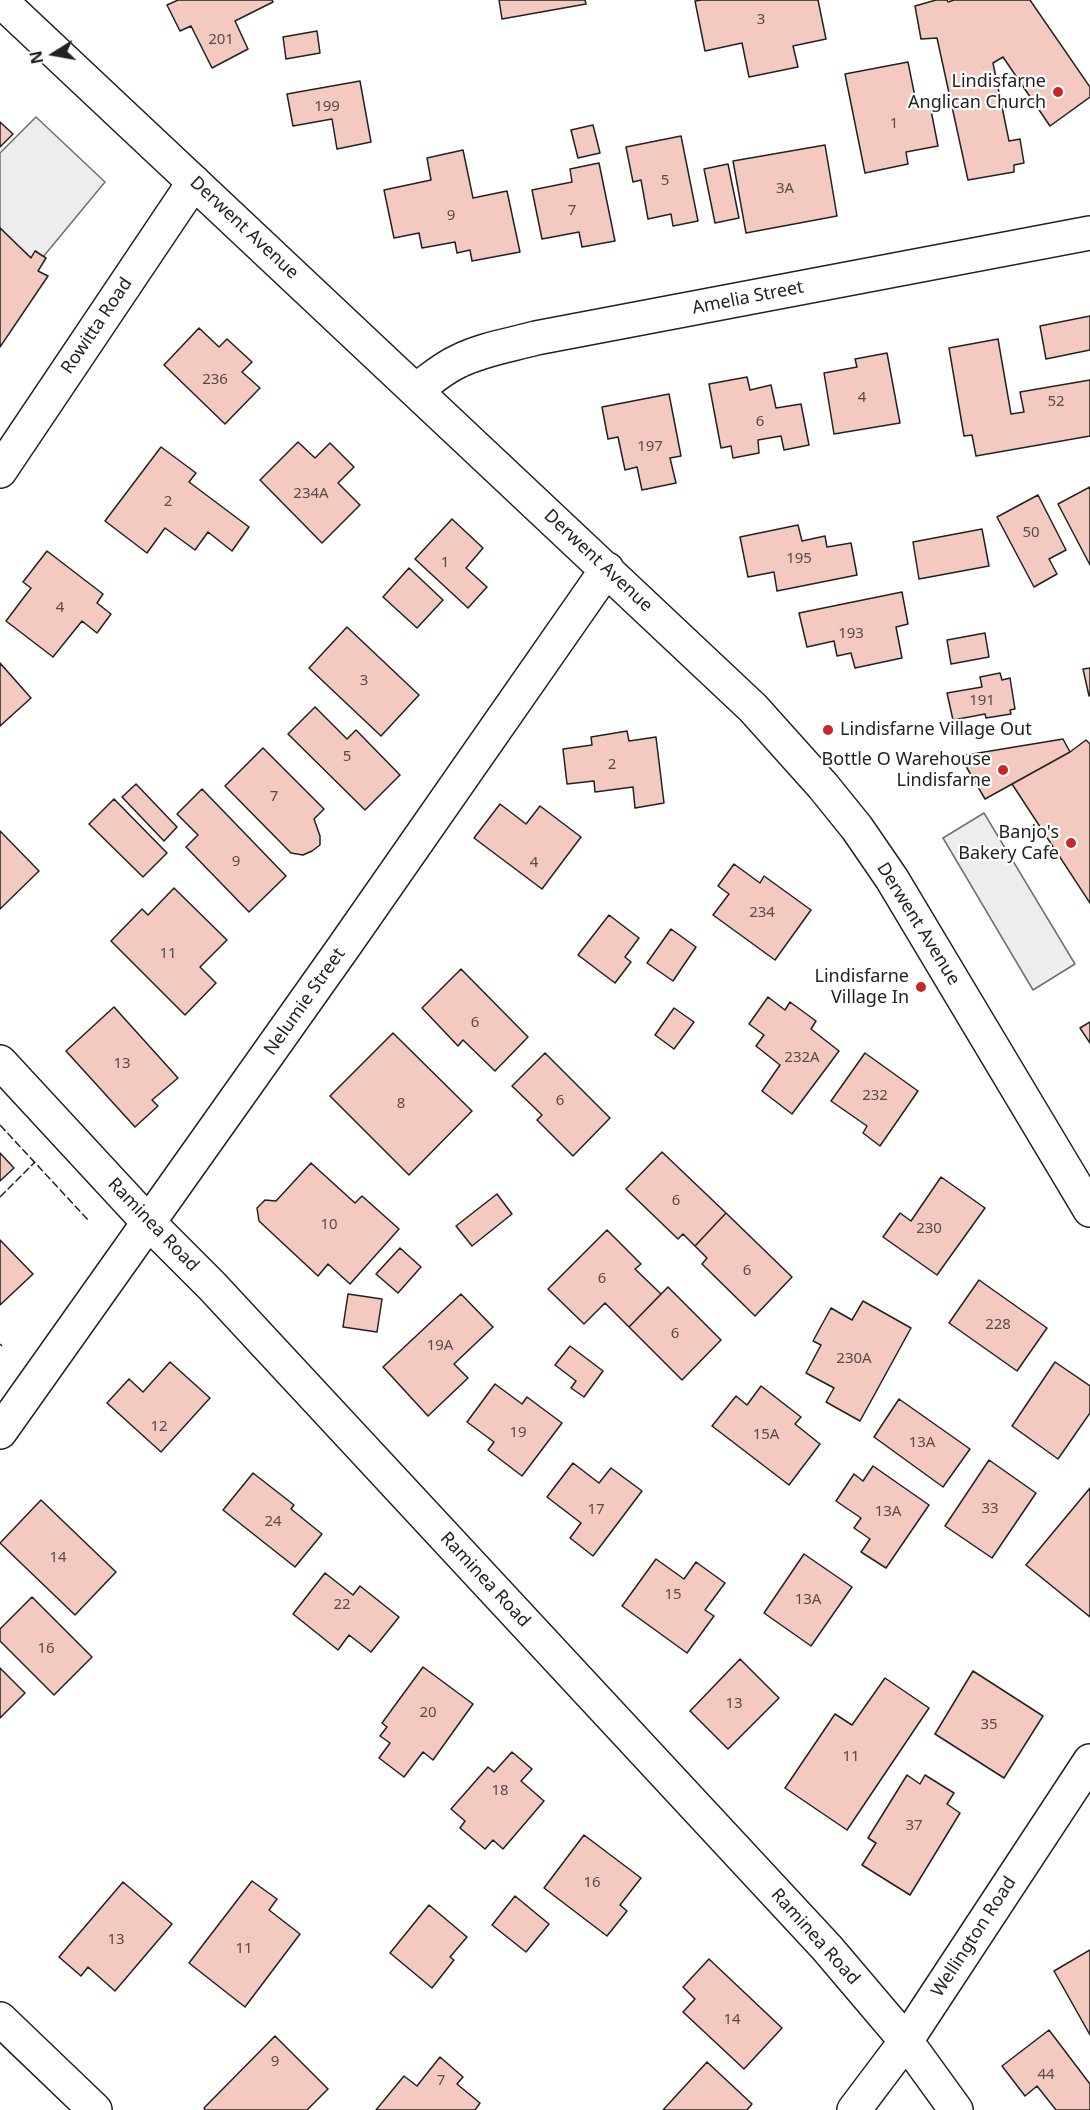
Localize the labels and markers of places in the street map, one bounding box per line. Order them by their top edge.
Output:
place label: Lindisfarne Anglican Church [908,71,1046,113]
marker: Lindisfarne Anglican Church [1051,85,1065,99]
place label: Lindisfarne Village Out [840,719,1032,741]
marker: Lindisfarne Village Out [821,723,835,737]
place label: Bottle O Warehouse Lindisfarne [822,749,991,792]
marker: Bottle O Warehouse Lindisfarne [996,763,1010,777]
place label: Banjo's Bakery Cafe [958,822,1059,864]
marker: Banjo's Bakery Cafe [1064,836,1078,850]
place label: Lindisfarne Village In [814,966,909,1008]
marker: Lindisfarne Village In [914,980,928,994]

